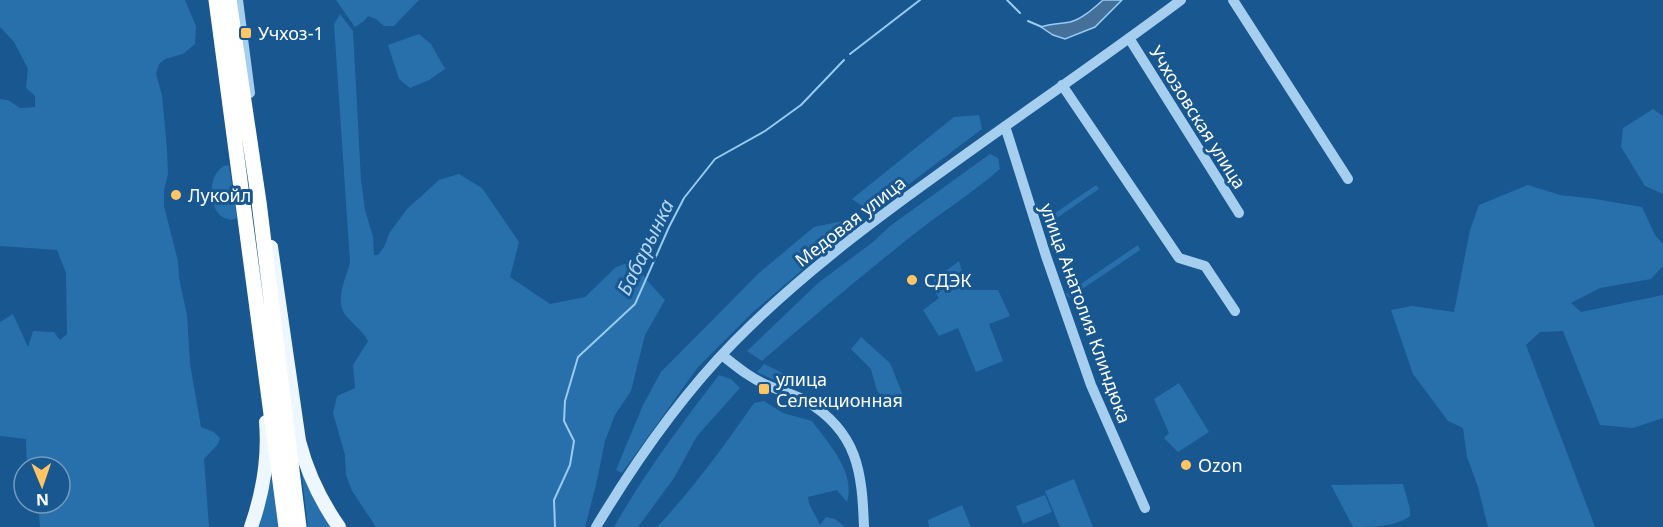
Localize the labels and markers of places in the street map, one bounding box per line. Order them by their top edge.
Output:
place label: Учхоз-1 [258,21,324,45]
marker: Учхоз-1 [239,26,253,40]
place label: Лукойл [188,183,251,207]
marker: Лукойл [169,188,183,202]
place label: СДЭК [924,268,972,292]
marker: СДЭК [905,273,919,287]
place label: улица Селекционная [776,367,903,412]
marker: улица Селекционная [757,382,771,396]
place label: Ozon [1198,453,1243,477]
marker: Ozon [1179,458,1193,472]

